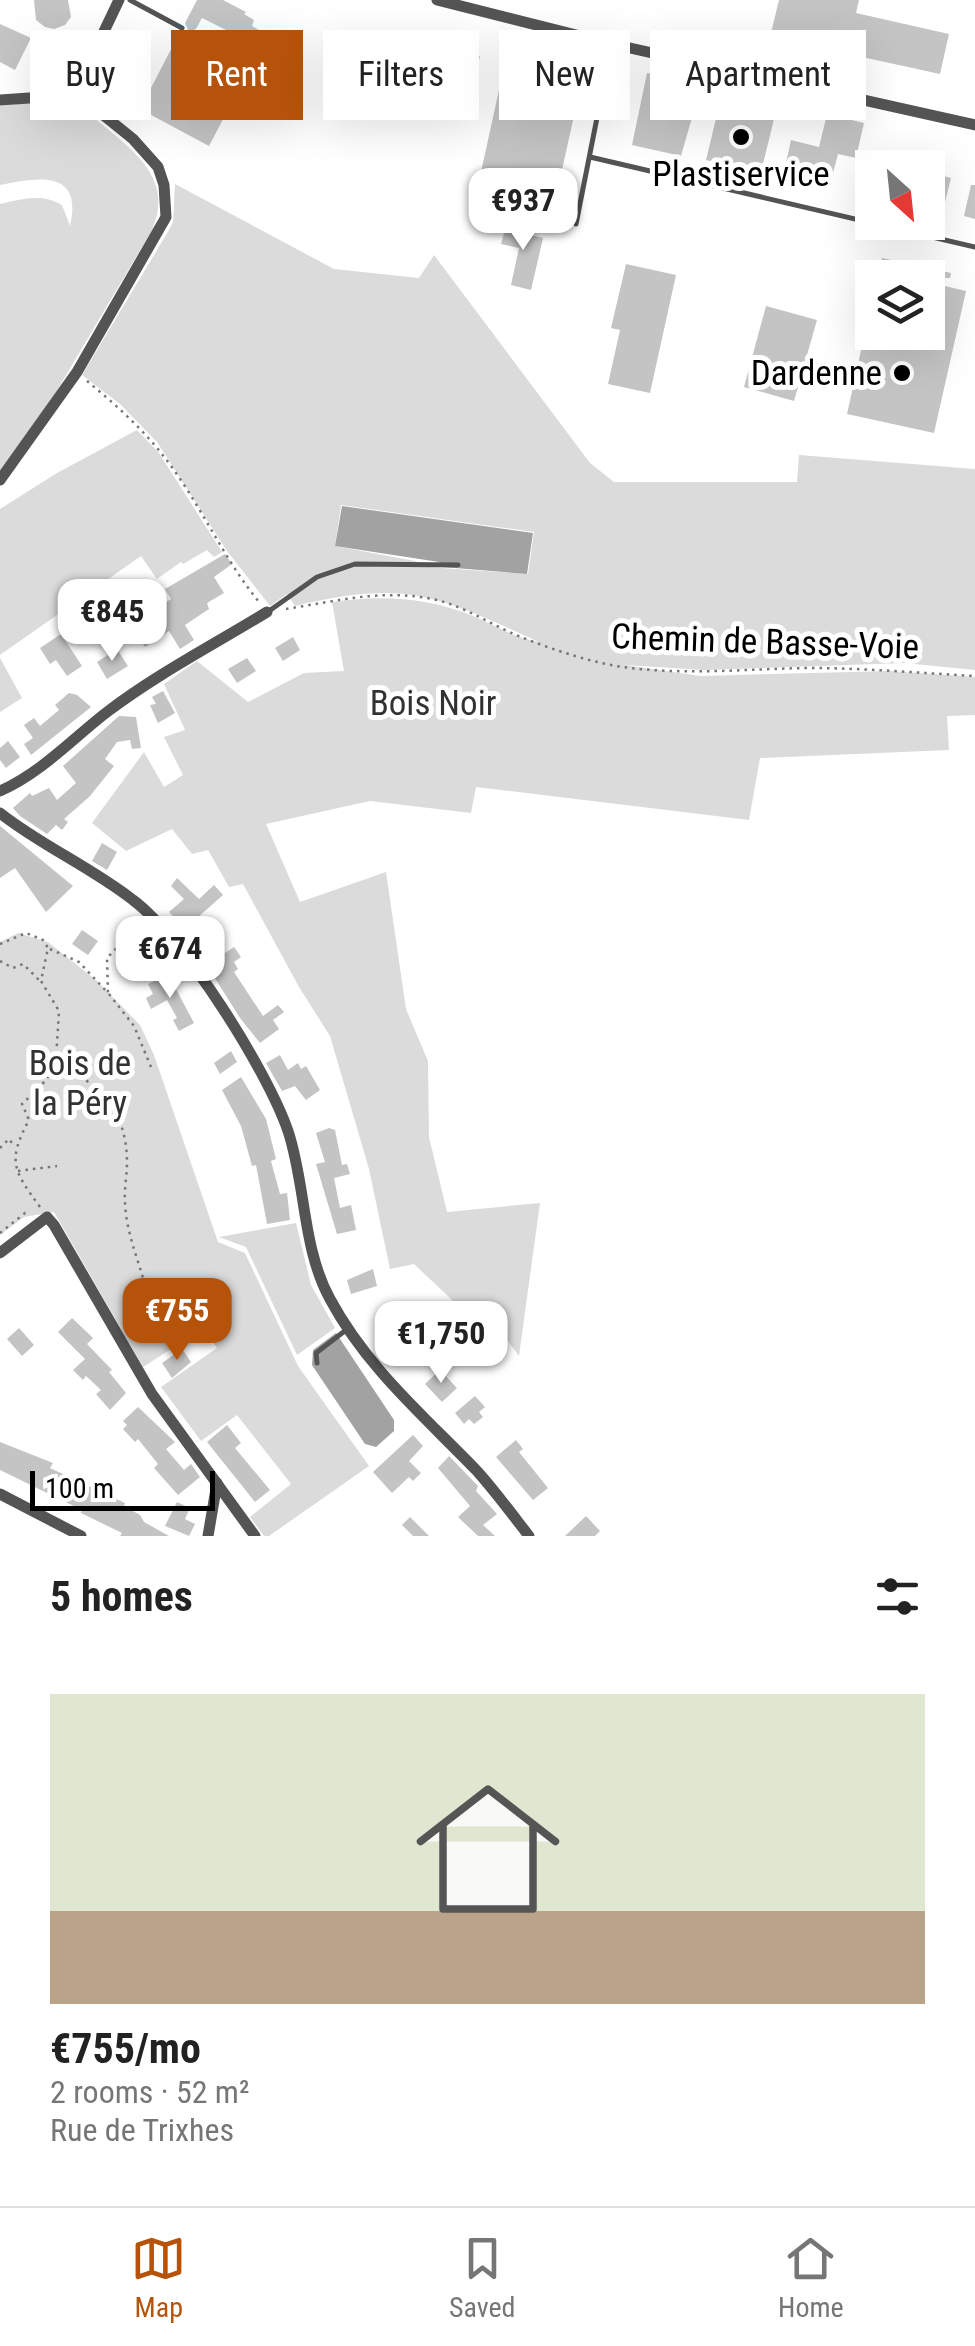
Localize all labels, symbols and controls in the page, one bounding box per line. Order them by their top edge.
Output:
chip: Buy [30,30,151,120]
chip: Rent [171,30,303,120]
chip: Filters [323,30,479,120]
chip: New [499,30,630,120]
chip: Apartment [650,30,866,120]
marker: Plastiservice [730,126,752,148]
north arrow [855,150,945,240]
map controls [855,150,945,350]
place label: Plastiservice [652,154,830,195]
pin: €937 [464,168,582,253]
text: €937 [491,181,555,219]
button: layers [855,260,945,350]
place label: Dardenne [751,353,882,394]
marker: Dardenne [891,362,913,384]
pin: €845 [53,579,171,664]
text: €845 [80,592,144,630]
street label: Chemin de Basse-Voie [610,616,920,668]
park label: Bois Noir [370,683,496,724]
pin: €674 [111,916,229,1001]
text: €674 [138,929,202,967]
park label: Bois de la Péry [29,1043,131,1124]
pin: €755 [118,1278,236,1363]
text: €755 [145,1291,209,1329]
pin: €1,750 [360,1301,522,1386]
text: €1,750 [397,1314,485,1352]
scale bar [30,1466,215,1510]
text: 100 m [45,1472,114,1505]
icon: filters [870,1569,925,1624]
text: 5 homes [50,1572,193,1621]
icon: home [398,1759,578,1939]
text: €755/mo [50,2024,201,2073]
text: 2 rooms · 52 m² [50,2073,249,2111]
text: Rue de Trixhes [50,2111,234,2149]
tab: Map [131,2231,186,2324]
tab: Saved [449,2231,515,2324]
tab: Home [778,2231,844,2324]

